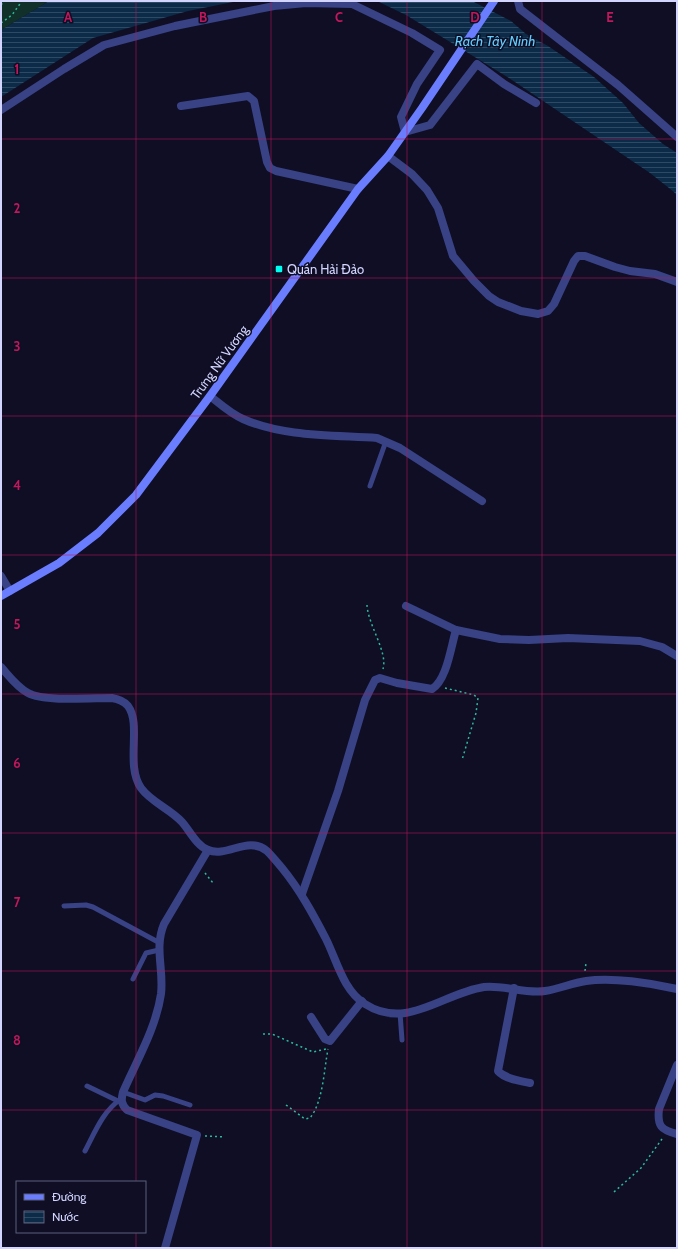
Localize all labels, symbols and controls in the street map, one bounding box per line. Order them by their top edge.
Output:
text: A [64,9,73,25]
text: B [199,9,207,25]
text: C [335,9,343,25]
text: D [470,9,480,25]
text: E [606,9,614,25]
water label: Rạch Tây Ninh [455,32,535,50]
text: 1 [15,61,19,77]
text: 2 [14,200,21,216]
place label: Quán Hải Đảo [287,261,364,277]
marker: Quán Hải Đảo [274,264,284,274]
street label: Trưng Nữ Vương [187,322,251,402]
text: 3 [13,338,21,354]
text: 4 [13,477,21,493]
text: 5 [14,616,21,632]
text: 6 [13,755,21,771]
text: 7 [14,894,21,910]
text: 8 [13,1032,21,1048]
legend [16,1181,146,1233]
text: Đường [52,1189,87,1204]
text: Nước [52,1209,79,1224]

